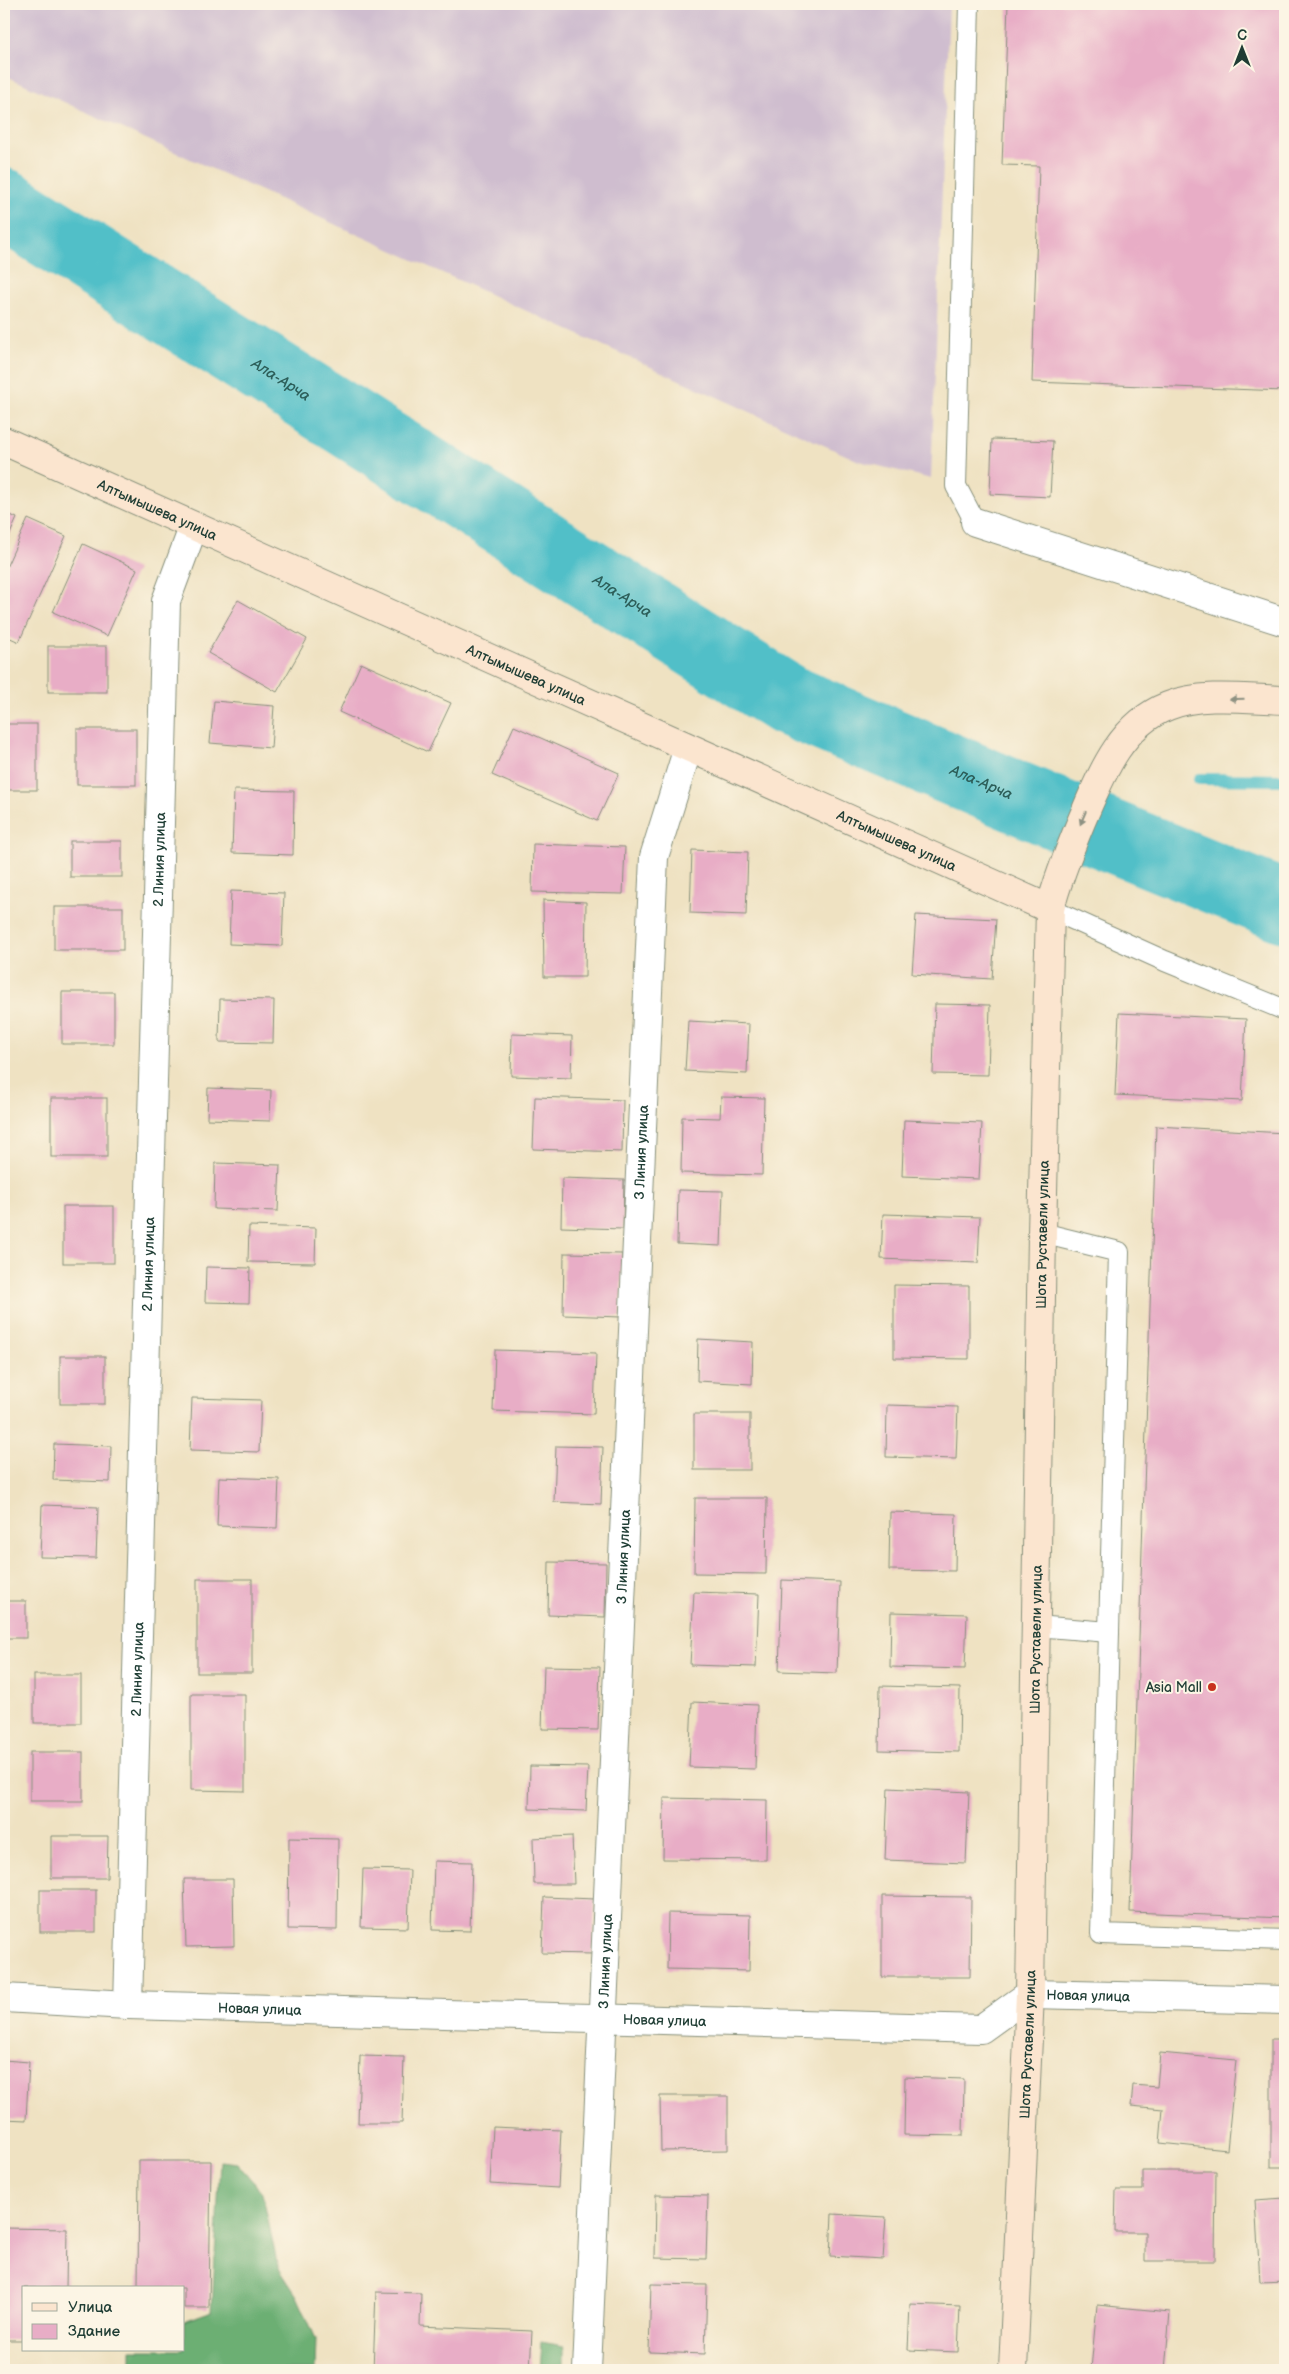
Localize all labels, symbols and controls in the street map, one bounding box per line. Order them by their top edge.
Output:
north arrow [1216,22,1266,72]
text: С [1237,27,1247,44]
water label: Ала-Арча [247,354,314,406]
street label: Алтымышева улица [94,476,220,544]
water label: Ала-Арча [588,570,655,622]
street label: Алтымышева улица [463,641,589,709]
one-way arrow [1228,695,1244,703]
water label: Ала-Арча [946,761,1016,804]
street label: Алтымышева улица [833,806,960,875]
street label: 2 Линия улица [150,811,169,907]
one-way arrow [1078,811,1086,825]
street label: 3 Линия улица [631,1104,652,1200]
street label: Шота Руставели улица [1033,1159,1053,1309]
street label: 2 Линия улица [139,1216,158,1312]
street label: 3 Линия улица [613,1508,634,1605]
street label: Шота Руставели улица [1026,1564,1046,1714]
street label: 2 Линия улица [128,1621,147,1717]
place label: Asia Mall [1146,1679,1202,1696]
marker: Asia Mall [1206,1681,1218,1693]
street label: 3 Линия улица [595,1913,616,2009]
street label: Шота Руставели улица [1016,1969,1039,2119]
street label: Новая улица [1046,1986,1131,2005]
street label: Новая улица [218,2000,302,2019]
street label: Новая улица [623,2011,707,2030]
legend [22,2286,185,2352]
text: Улица [68,2298,113,2317]
text: Здание [68,2322,120,2341]

